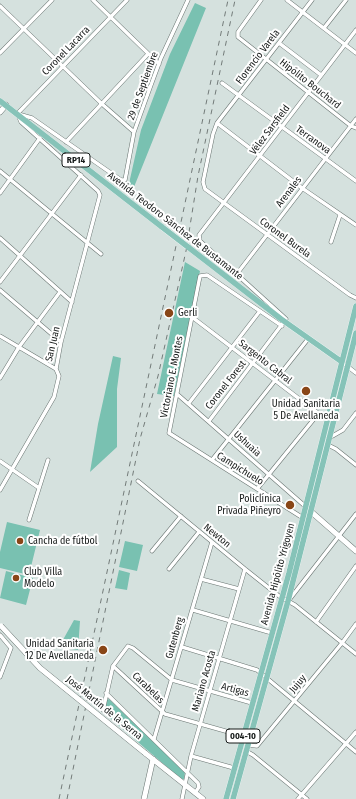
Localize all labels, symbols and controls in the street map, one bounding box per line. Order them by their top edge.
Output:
street label: Coronel Lacarra [40,24,92,78]
street label: Florencio Varela [234,27,282,87]
street label: 29 de Septiembre [125,50,161,122]
street label: Hipólito Bouchard [277,56,343,112]
street label: Vélez Sarsfield [247,103,293,157]
street label: Terranova [293,123,333,157]
road number: RP14 [62,153,90,167]
street label: Avenida Teodoro Sánchez de Bustamante [105,169,245,283]
street label: Arenales [274,174,304,210]
street label: Coronel Burela [257,215,313,261]
marker: Gerli [163,307,175,319]
place label: Gerli [178,307,197,319]
street label: San Juan [43,325,63,363]
street label: Victoriano E. Montes [158,335,186,419]
street label: Sargento Cabral [236,337,294,387]
street label: Coronel Forest [203,358,249,412]
marker: Unidad Sanitaria 5 De Avellaneda [300,385,312,397]
place label: Unidad Sanitaria 5 De Avellaneda [272,398,340,422]
street label: Ushuaia [231,429,263,459]
street label: Campichuelo [214,450,266,488]
place label: Policlínica Privada Piñeyro [217,493,281,516]
marker: Policlínica Privada Piñeyro [284,499,296,511]
street label: Newton [201,522,233,550]
street label: Avenida Hipólito Yrigoyen [259,522,297,626]
place label: Cancha de fútbol [28,535,97,547]
marker: Cancha de fútbol [15,536,25,546]
place label: Club Villa Modelo [24,566,62,590]
marker: Club Villa Modelo [11,573,21,583]
street label: Gutenberg [163,616,187,660]
place label: Unidad Sanitaria 12 De Avellaneda [25,638,94,662]
marker: Unidad Sanitaria 12 De Avellaneda [97,644,109,656]
street label: Mariano Acosta [190,649,218,713]
street label: Carabelas [129,670,167,706]
street label: Jujuy [287,672,309,696]
street label: José Martín de la Serna [64,674,144,742]
street label: Artigas [220,681,250,699]
road number: 004-10 [226,729,260,743]

